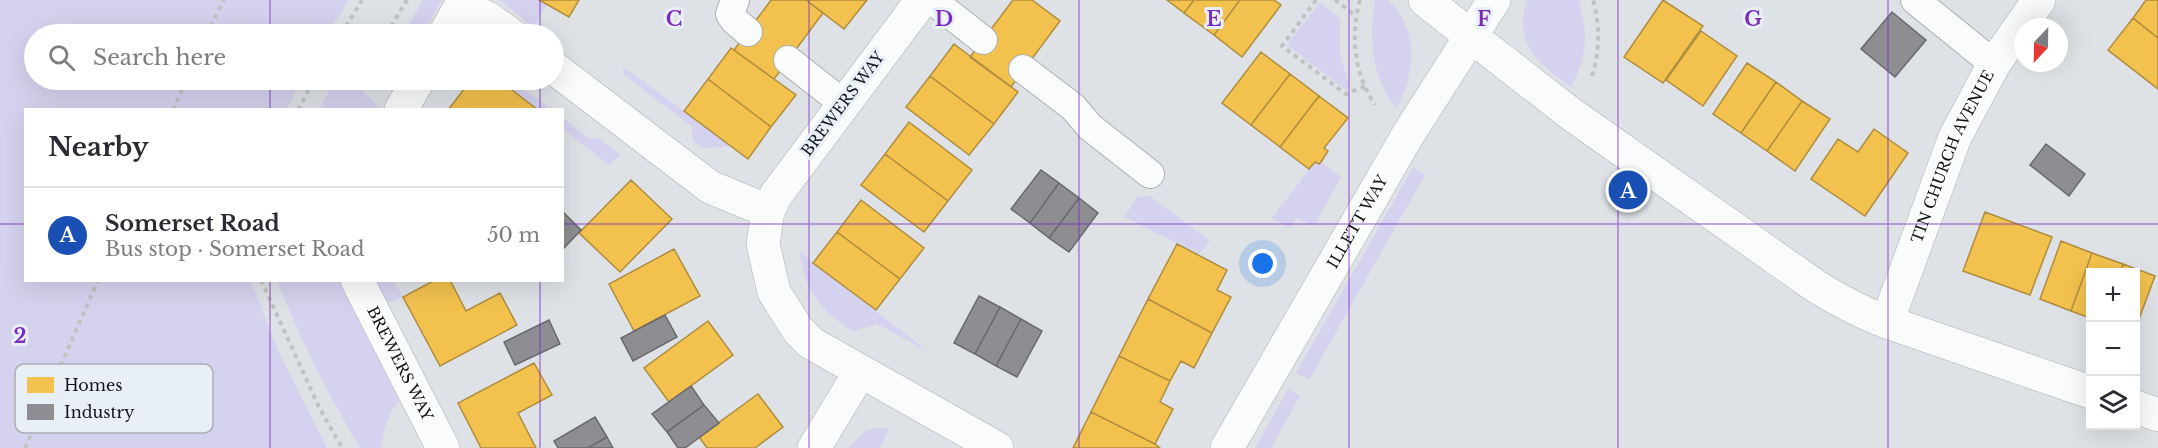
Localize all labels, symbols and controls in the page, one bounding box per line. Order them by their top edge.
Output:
text: C [666,7,682,31]
text: D [935,7,953,31]
text: E [1206,7,1222,31]
text: F [1477,7,1491,31]
text: G [1744,7,1762,31]
north arrow [2014,18,2068,72]
search box [24,24,564,90]
icon: search [45,41,78,74]
text: Search here [93,44,226,71]
street label: BREWERS WAY [797,47,889,160]
street label: TIN CHURCH AVENUE [1907,67,1998,246]
text: Nearby [48,131,149,163]
pin: A [1608,168,1648,213]
street label: ILLETT WAY [1323,171,1392,272]
text: Somerset Road [105,210,280,237]
text: A [59,223,76,247]
text: 50 m [487,223,540,247]
text: Bus stop · Somerset Road [105,237,364,261]
your location [1248,249,1277,278]
map controls [2086,268,2140,430]
button: + [2086,268,2140,322]
street label: BREWERS WAY [363,303,438,425]
button: − [2086,322,2140,376]
text: 2 [13,324,27,348]
legend [15,364,213,433]
text: Homes [64,375,122,395]
button: layers [2086,376,2140,430]
text: Industry [64,402,135,422]

